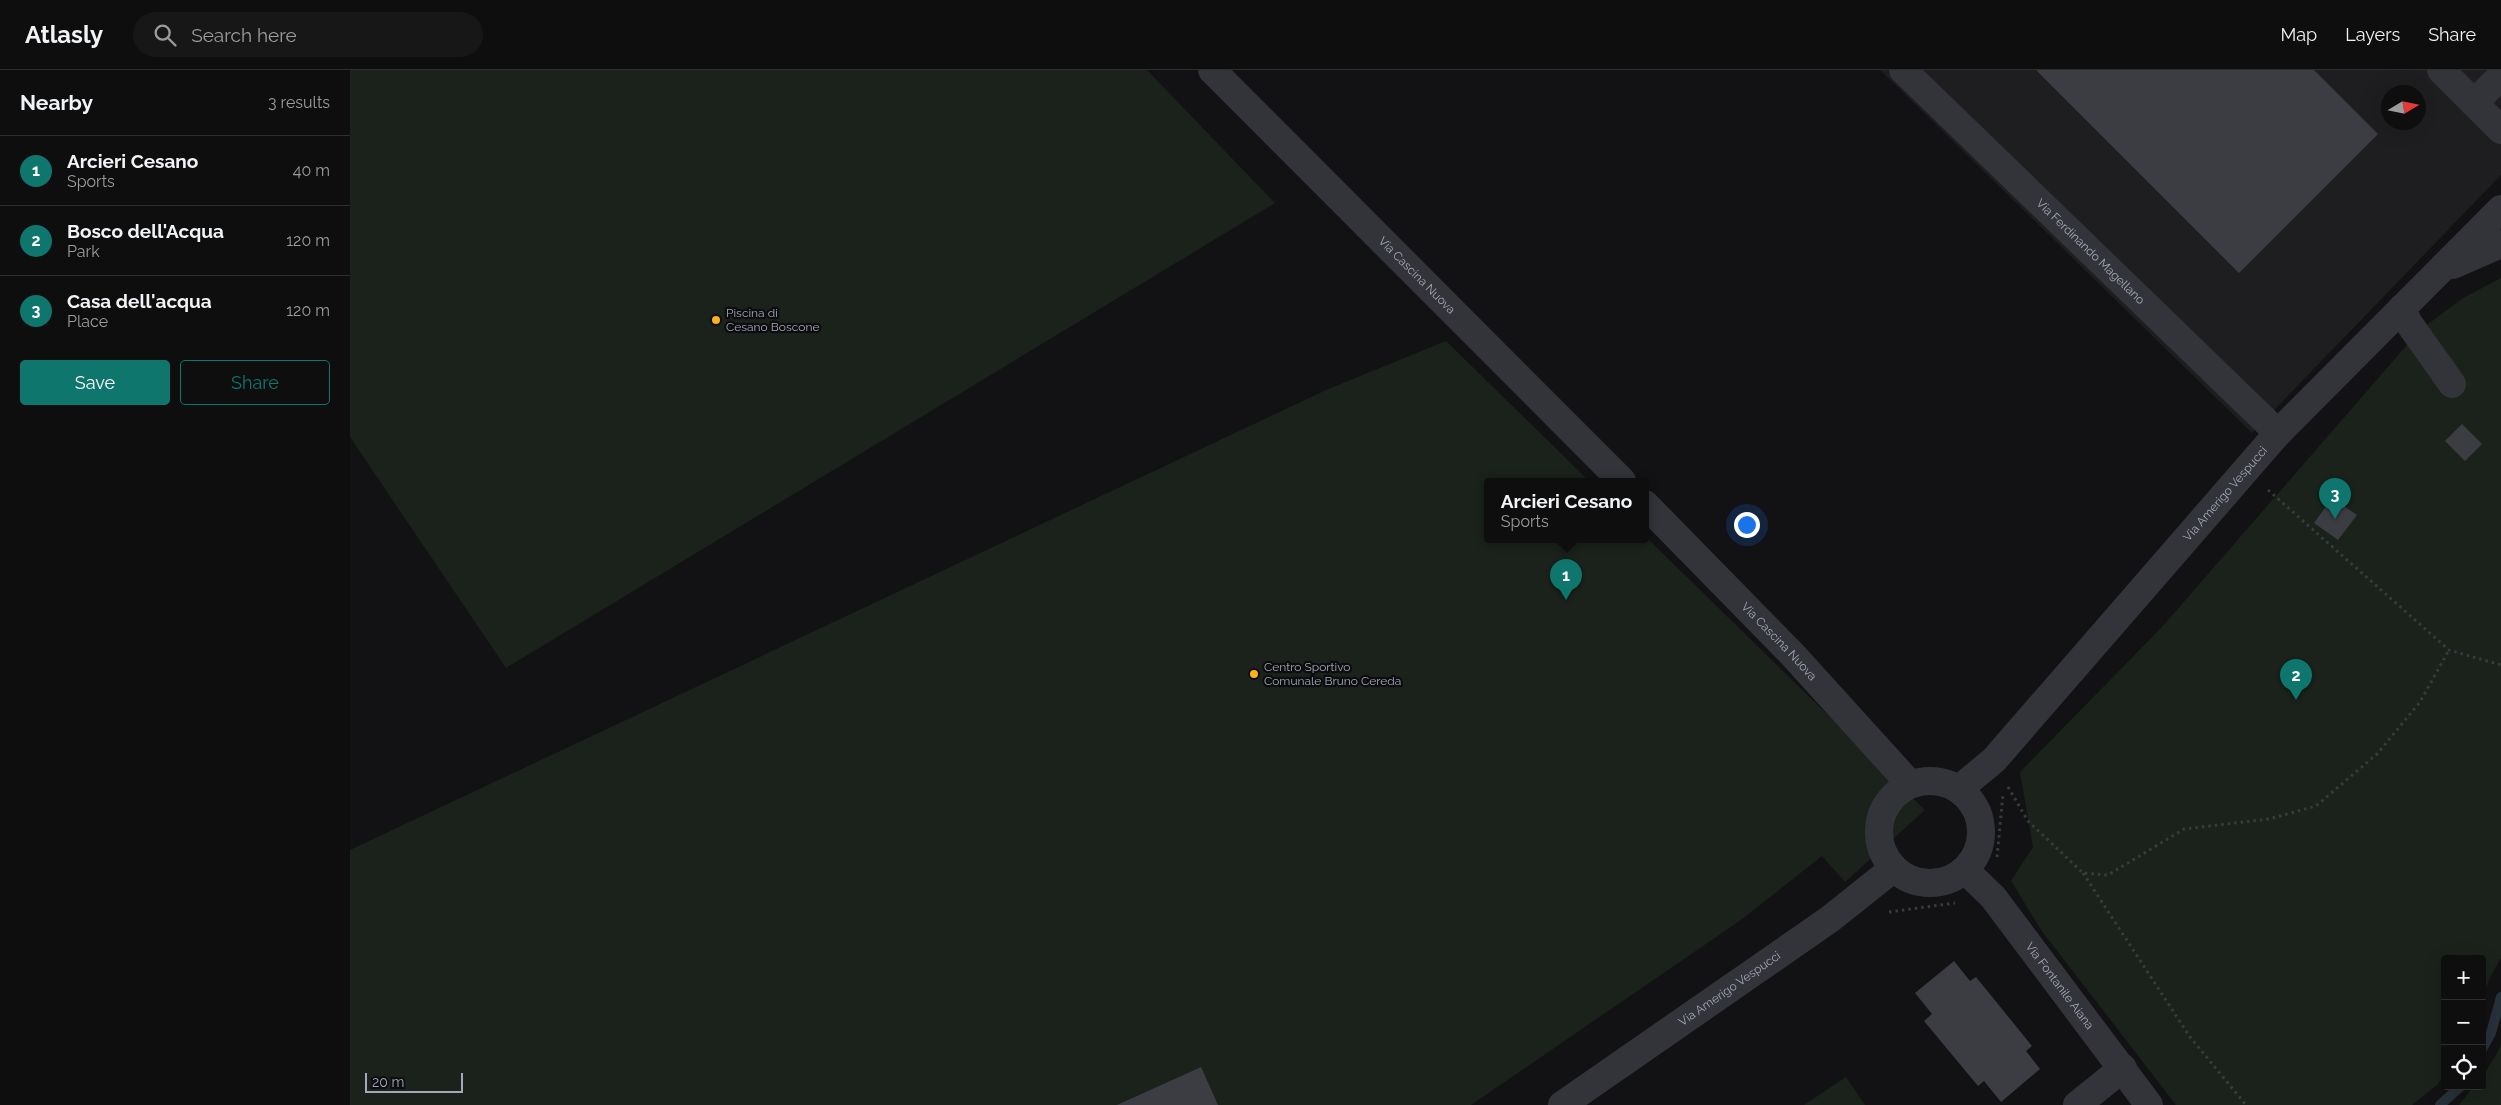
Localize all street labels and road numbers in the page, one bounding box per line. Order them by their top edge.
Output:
street label: Via Ferdinando Magellano [2034,196,2148,307]
street label: Via Cascina Nuova [1376,234,1458,317]
street label: Via Amerigo Vespucci [2180,444,2270,544]
street label: Via Cascina Nuova [1738,599,1820,683]
street label: Via Fontanile Aiana [2022,940,2097,1032]
street label: Via Amerigo Vespucci [1676,948,1783,1029]

